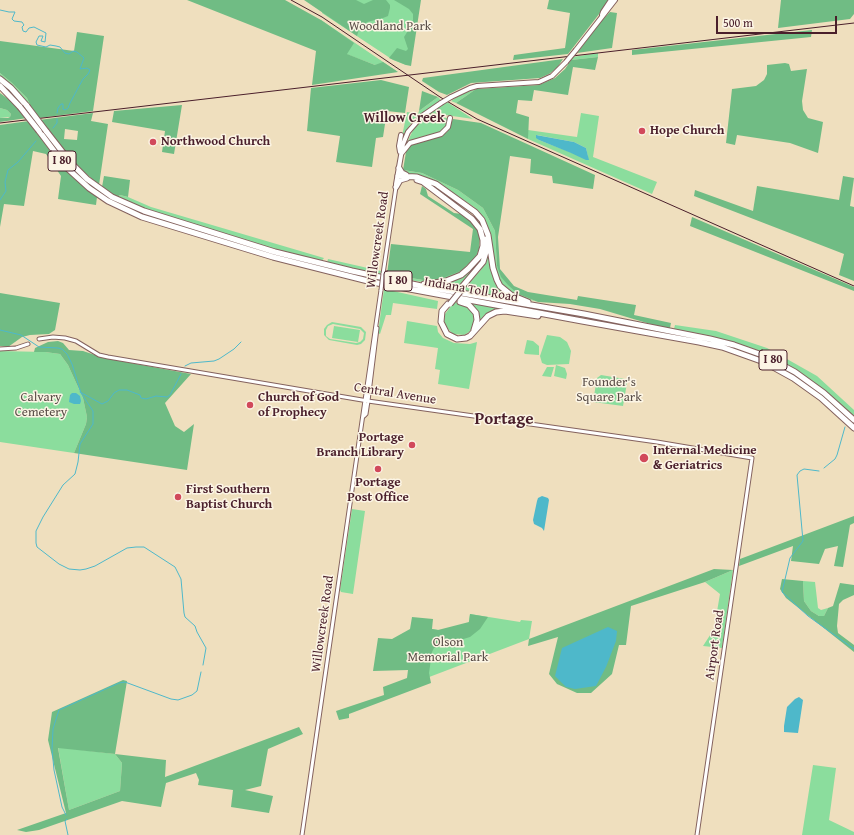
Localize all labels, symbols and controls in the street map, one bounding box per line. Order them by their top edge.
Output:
scale bar [718,8,839,34]
text: 500 m [723,14,753,31]
park label: Woodland Park [349,19,431,35]
district label: Willow Creek [363,110,445,126]
place label: Hope Church [650,123,724,139]
marker: Hope Church [637,126,647,136]
place label: Northwood Church [161,134,270,150]
marker: Northwood Church [148,137,158,147]
road number: I 80 [48,151,76,171]
street label: Willowcreek Road [363,191,393,289]
road number: I 80 [384,271,412,291]
street label: Indiana Toll Road [423,274,519,306]
road number: I 80 [759,350,787,370]
park label: Founder's Square Park [576,375,642,406]
street label: Central Avenue [353,380,437,408]
park label: Calvary Cemetery [15,390,67,421]
place label: Church of God of Prophecy [258,390,339,421]
marker: Church of God of Prophecy [245,400,255,410]
district label: Portage [474,410,534,430]
place label: Portage Branch Library [316,430,404,461]
marker: Portage Branch Library [407,440,417,450]
place label: Internal Medicine & Geriatrics [653,443,757,474]
marker: Internal Medicine & Geriatrics [638,452,650,464]
marker: Portage Post Office [373,464,383,474]
place label: Portage Post Office [347,475,409,506]
place label: First Southern Baptist Church [186,482,272,513]
marker: First Southern Baptist Church [173,492,183,502]
street label: Willowcreek Road [308,575,338,673]
street label: Airport Road [702,609,728,681]
park label: Olson Memorial Park [408,635,488,666]

